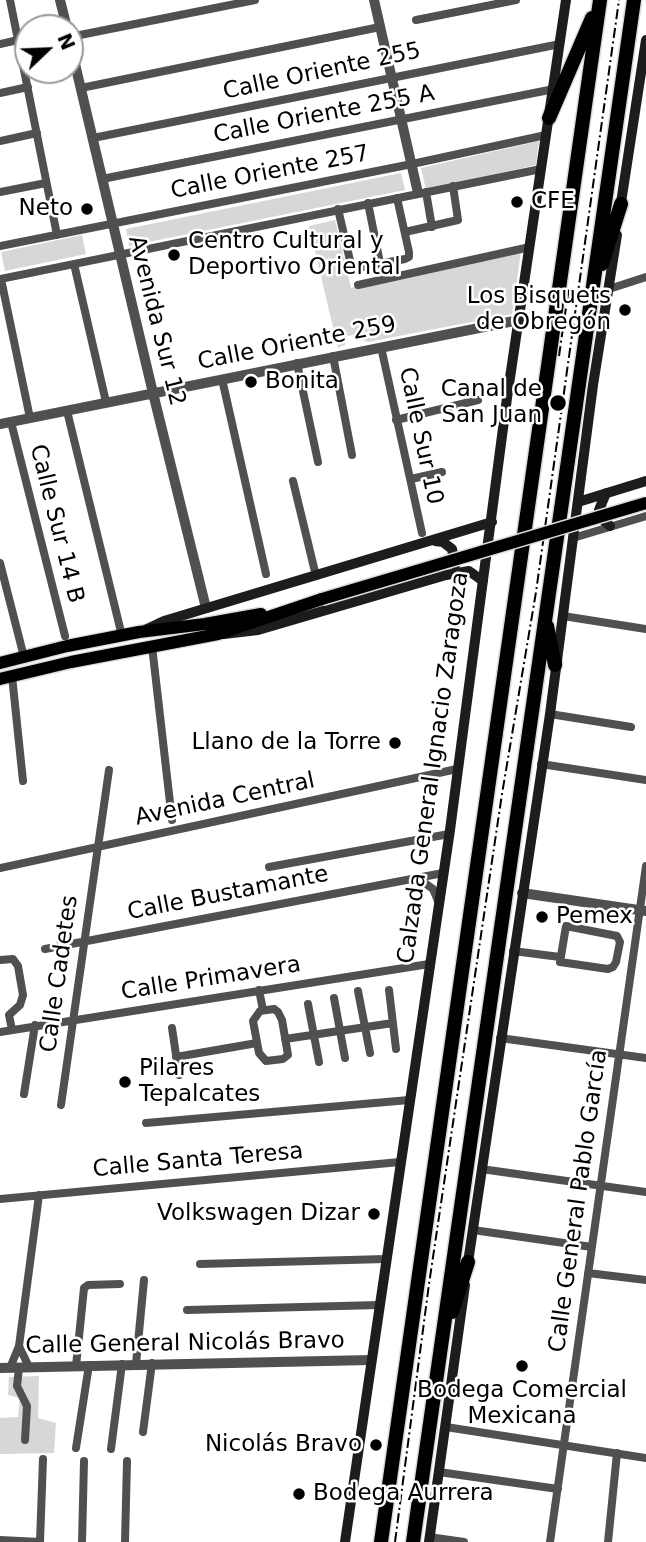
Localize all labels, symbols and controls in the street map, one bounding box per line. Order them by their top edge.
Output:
north arrow [14,14,84,84]
text: N [53,30,80,53]
street label: Calle Oriente 255 [221,38,423,106]
street label: Calle Oriente 255 A [211,80,437,150]
street label: Calle Oriente 257 [168,140,372,206]
place label: CFE [531,188,575,216]
marker: CFE [509,194,525,210]
place label: Neto [19,195,73,223]
marker: Neto [79,201,95,217]
place label: Centro Cultural y Deportivo Oriental [188,228,401,282]
street label: Avenida Sur 12 [122,233,190,409]
marker: Centro Cultural y Deportivo Oriental [166,247,182,263]
place label: Los Bisquets de Obregón [467,283,611,337]
marker: Los Bisquets de Obregón [617,302,633,318]
street label: Calle Oriente 259 [195,311,399,377]
street label: Calle Sur 10 [392,365,448,507]
place label: Bonita [265,368,339,396]
marker: Bonita [243,374,259,390]
place label: Canal de San Juan [441,376,542,430]
marker: Canal de San Juan [548,393,568,413]
street label: Calle Sur 14 B [23,442,89,606]
street label: Calzada General Ignacio Zaragoza [393,570,475,966]
place label: Llano de la Torre [192,729,381,757]
marker: Llano de la Torre [387,735,403,751]
street label: Avenida Central [133,767,317,833]
street label: Calle Bustamante [125,861,331,927]
street label: Calle Cadetes [35,894,85,1054]
place label: Pemex [556,903,633,931]
marker: Pemex [534,909,550,925]
street label: Calle Primavera [119,951,303,1007]
street label: Calle General Pablo García [544,1048,614,1354]
place label: Pilares Tepalcates [139,1055,260,1109]
marker: Pilares Tepalcates [117,1074,133,1090]
street label: Calle Santa Teresa [91,1138,305,1184]
place label: Volkswagen Dizar [157,1200,360,1228]
marker: Volkswagen Dizar [366,1206,382,1222]
street label: Calle General Nicolás Bravo [25,1327,345,1361]
marker: Bodega Comercial Mexicana [514,1358,530,1374]
place label: Bodega Comercial Mexicana [417,1377,627,1431]
place label: Nicolás Bravo [205,1431,362,1459]
marker: Nicolás Bravo [368,1437,384,1453]
place label: Bodega Aurrera [313,1480,494,1508]
marker: Bodega Aurrera [291,1486,307,1502]

